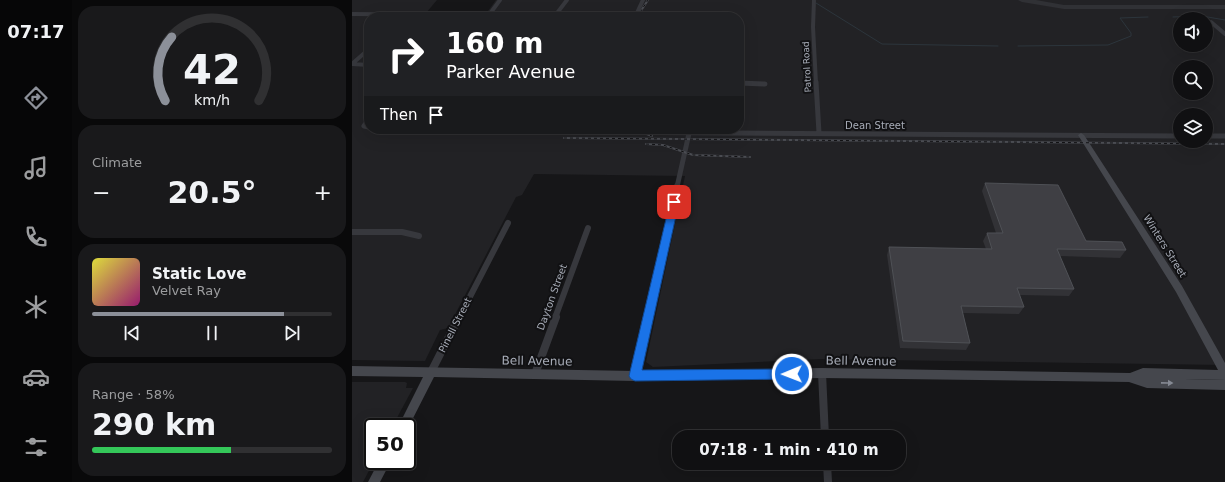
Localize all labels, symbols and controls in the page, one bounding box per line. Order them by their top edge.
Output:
map controls [1173,12,1213,148]
button: sound [1173,12,1213,52]
text: 07:17 [7,21,65,42]
text: 160 m [446,27,543,60]
icon: right [380,28,432,80]
street label: Patrol Road [801,41,813,93]
text: 42 [183,44,241,93]
button: search [1173,60,1213,100]
text: Parker Avenue [446,61,575,82]
icon: directions [22,84,50,112]
text: km/h [194,91,230,107]
icon: arrive [425,104,447,126]
text: Then [380,106,417,124]
button: layers [1173,108,1213,148]
street label: Dean Street [845,120,905,131]
icon: music [22,154,50,182]
text: Climate [92,155,142,170]
text: 20.5° [167,175,257,210]
text: − [92,180,110,205]
text: + [314,180,332,205]
pin [657,185,691,219]
icon: arrive [663,191,685,213]
street label: Winters Street [1141,213,1189,279]
icon: phone [22,223,50,251]
street label: Dayton Street [535,262,569,332]
text: Static Love [152,265,246,283]
text: Velvet Ray [152,283,221,298]
icon: climate [22,293,50,321]
street label: Pinell Street [436,296,474,354]
icon: previous [121,322,143,344]
icon: pause [201,322,223,344]
icon: next [281,322,303,344]
street label: Bell Avenue [502,353,572,369]
position arrow [771,353,813,395]
street label: Bell Avenue [826,353,896,369]
icon: car [22,363,50,391]
one-way arrow [1161,380,1173,387]
text: Range · 58% [92,387,175,402]
text: 290 km [92,407,216,442]
speed limit sign: 50 [364,418,416,470]
icon: filters [22,433,50,461]
text: 07:18 · 1 min · 410 m [699,441,879,459]

